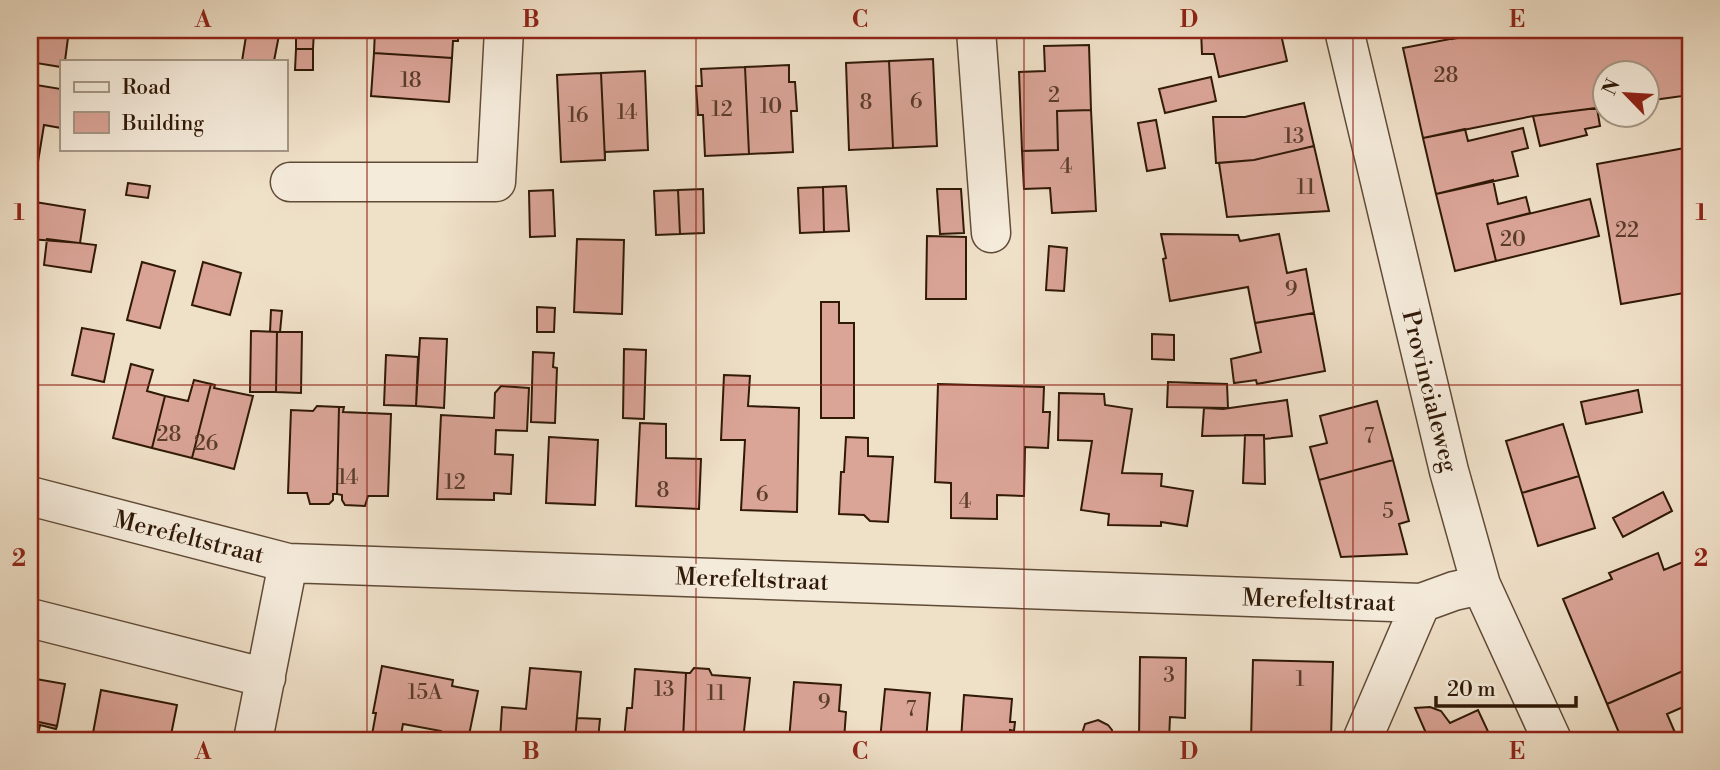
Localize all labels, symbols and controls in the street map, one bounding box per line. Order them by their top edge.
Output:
text: A [194,6,212,34]
text: B [522,6,540,34]
text: C [852,6,868,34]
text: D [1180,6,1198,34]
text: E [1509,6,1525,34]
legend [60,60,287,150]
north arrow [1590,60,1660,130]
house number: 28 [1434,63,1458,89]
house number: 18 [400,68,422,94]
text: Road [122,75,171,101]
text: N [1597,75,1626,99]
house number: 2 [1048,83,1060,109]
house number: 6 [910,89,923,115]
house number: 8 [860,90,872,116]
house number: 10 [760,94,782,120]
house number: 12 [711,97,733,123]
house number: 14 [617,100,637,126]
house number: 16 [567,103,589,129]
text: Building [121,111,204,137]
house number: 13 [1284,124,1304,150]
house number: 4 [1060,154,1072,180]
house number: 11 [1297,175,1315,201]
text: 1 [13,199,25,227]
text: 1 [1695,199,1707,227]
house number: 22 [1615,218,1639,244]
house number: 20 [1500,227,1526,253]
house number: 9 [1285,277,1297,303]
street label: Provincialeweg [1394,307,1464,476]
house number: 28 [157,422,181,448]
house number: 7 [1364,424,1375,450]
house number: 26 [194,431,219,457]
house number: 14 [338,465,358,491]
house number: 12 [444,470,466,496]
house number: 8 [657,478,669,504]
house number: 6 [756,482,769,508]
house number: 4 [959,489,971,515]
house number: 5 [1382,499,1394,525]
street label: Merefeltstraat [110,505,267,571]
text: 2 [12,545,26,573]
text: 2 [1694,545,1708,573]
street label: Merefeltstraat [675,562,830,598]
street label: Merefeltstraat [1242,583,1397,619]
house number: 3 [1163,663,1175,689]
scale bar [1436,665,1576,709]
house number: 1 [1295,667,1305,693]
house number: 13 [654,677,674,703]
text: 20 m [1447,677,1496,703]
house number: 15A [407,680,443,706]
house number: 11 [707,681,725,707]
house number: 9 [818,690,830,716]
house number: 7 [906,697,917,723]
text: A [194,738,212,766]
text: B [522,738,540,766]
text: C [852,738,868,766]
text: D [1180,738,1198,766]
text: E [1509,738,1525,766]

